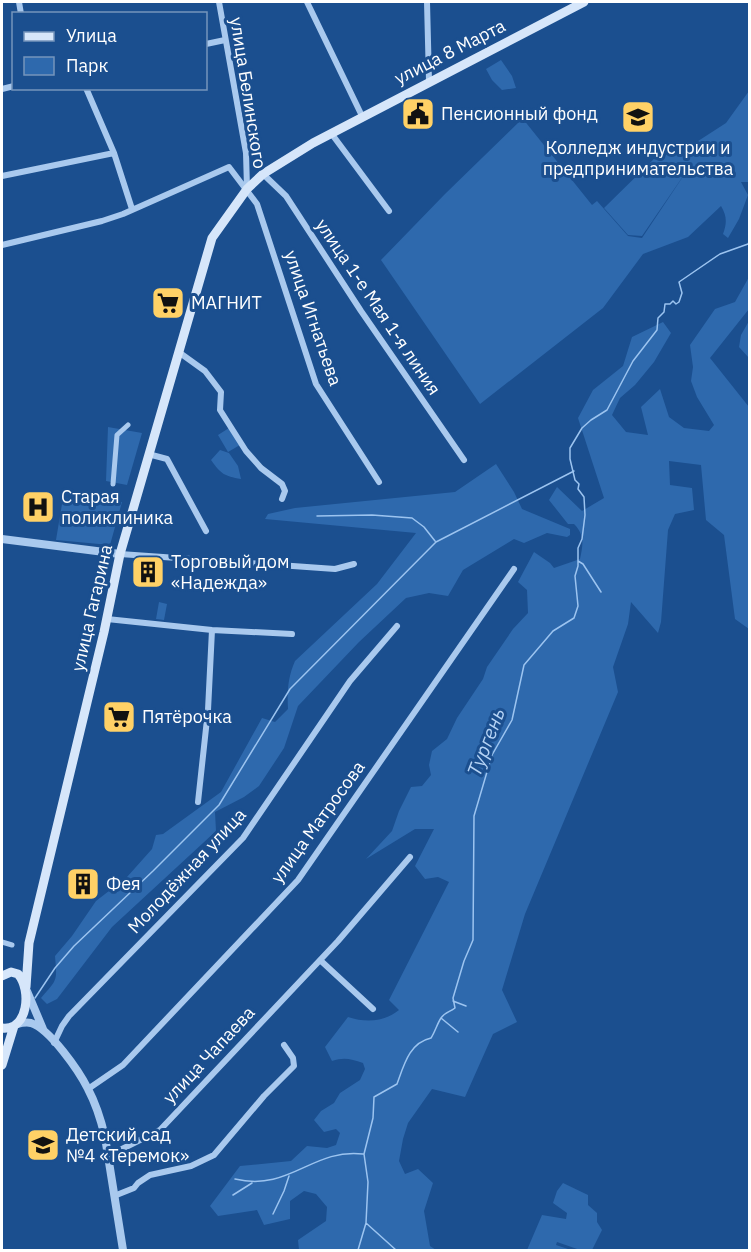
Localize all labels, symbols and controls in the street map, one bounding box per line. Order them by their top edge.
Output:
legend [12,12,207,90]
street label: улица 8 Марта [390,14,509,89]
street label: улица Белинского [225,16,272,170]
text: Улица [66,24,117,47]
text: Парк [66,54,109,77]
public building icon: Пенсионный фонд [400,96,436,132]
school or university icon: Колледж индустрии и предпринимательства [620,99,656,135]
place label: Пенсионный фонд [441,102,598,125]
place label: Колледж индустрии и предпринимательства [543,136,734,180]
street label: улица 1-е Мая 1-я линия [311,214,446,399]
street label: улица Игнатьева [280,247,348,389]
supermarket icon: МАГНИТ [150,285,186,321]
place label: МАГНИТ [191,291,262,314]
place label: Старая поликлиника [61,485,174,529]
hospital icon: Старая поликлиника [20,489,56,525]
street label: улица Гагарина [66,542,117,674]
place label: Торговый дом «Надежда» [171,550,289,594]
building icon: Торговый дом «Надежда» [130,554,166,590]
supermarket icon: Пятёрочка [101,699,137,735]
water label: Тургень [460,704,511,780]
place label: Пятёрочка [142,705,232,728]
street label: улица Матросова [265,756,370,887]
street label: Молодёжная улица [123,803,251,938]
building icon: Фея [65,866,101,902]
place label: Фея [106,872,141,895]
street label: улица Чапаева [158,1001,260,1108]
place label: Детский сад №4 «Теремок» [66,1123,189,1167]
school or university icon: Детский сад №4 «Теремок» [25,1127,61,1163]

